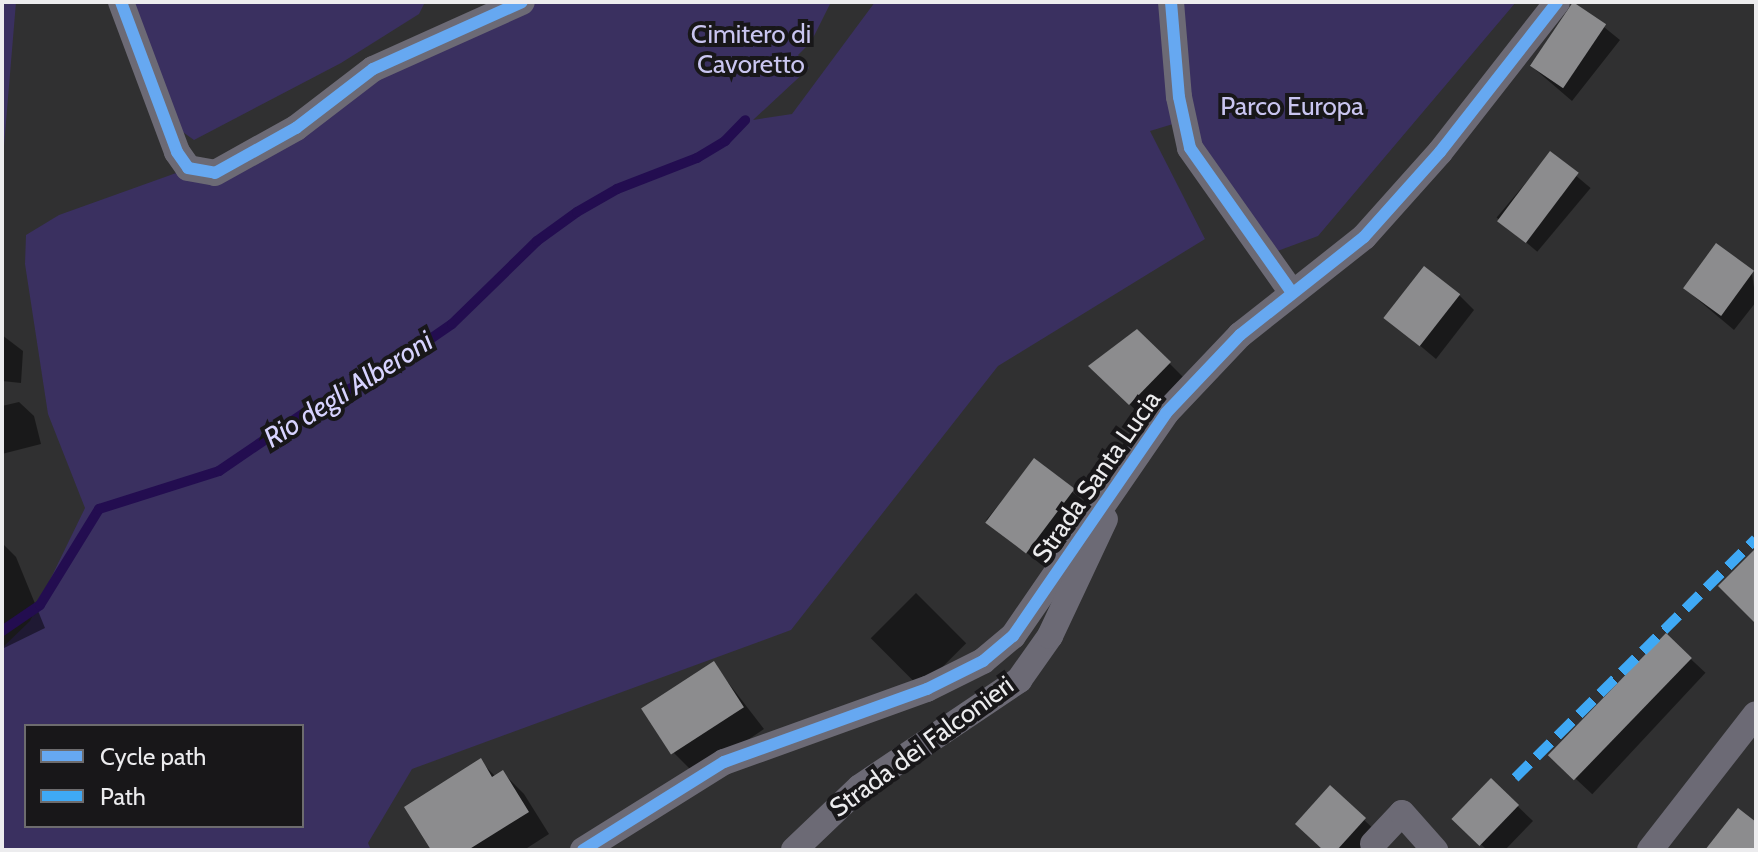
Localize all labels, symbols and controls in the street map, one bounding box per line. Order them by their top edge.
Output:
park label: Cimitero di Cavoretto [691,19,811,80]
park label: Parco Europa [1220,91,1364,123]
water label: Rio degli Alberoni [257,324,439,454]
street label: Strada Santa Lucia [1026,385,1168,569]
street label: Strada dei Falconieri [824,670,1020,824]
legend [24,724,304,828]
text: Cycle path [100,742,206,771]
text: Path [100,782,146,811]

